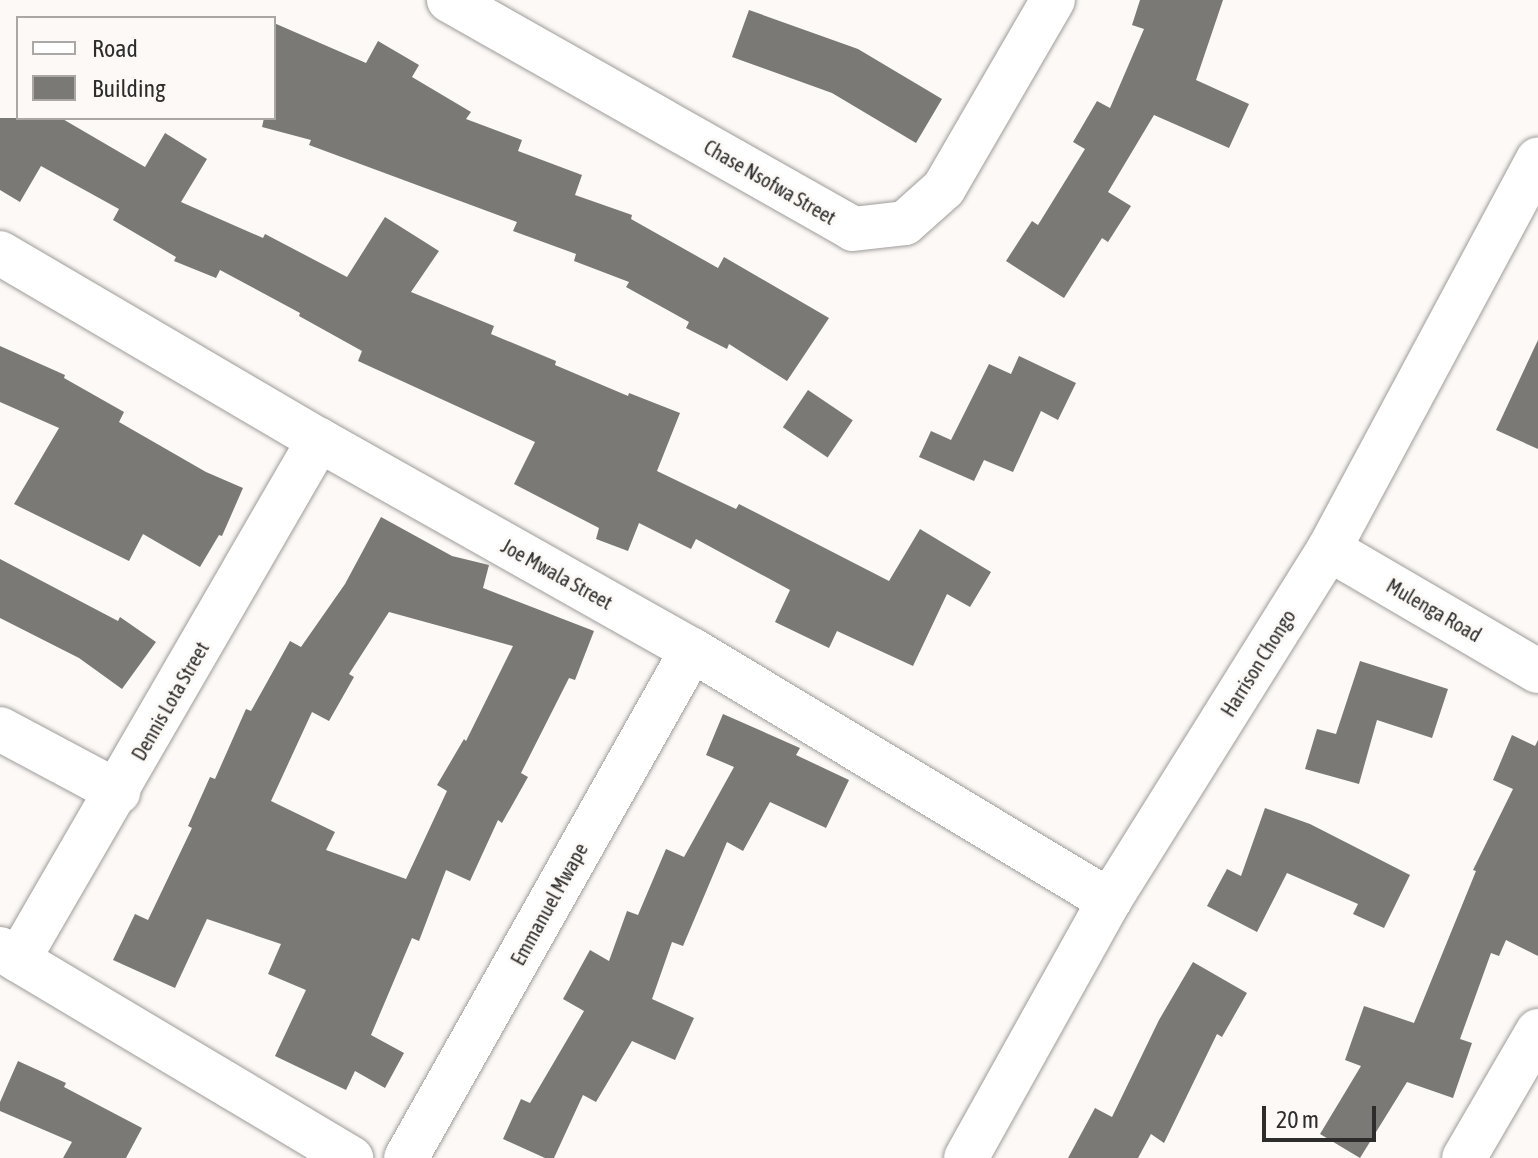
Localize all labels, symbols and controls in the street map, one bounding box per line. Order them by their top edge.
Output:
legend [16,16,276,120]
text: Road [92,35,138,62]
text: Building [92,75,165,102]
street label: Chase Nsofwa Street [700,135,840,229]
street label: Joe Mwala Street [497,534,617,614]
street label: Mulenga Road [1382,573,1486,647]
street label: Harrison Chongo [1216,605,1300,721]
street label: Dennis Lota Street [126,637,214,765]
street label: Emmanuel Mwape [506,839,592,969]
scale bar [1266,1090,1380,1140]
text: 20 m [1276,1106,1319,1133]

